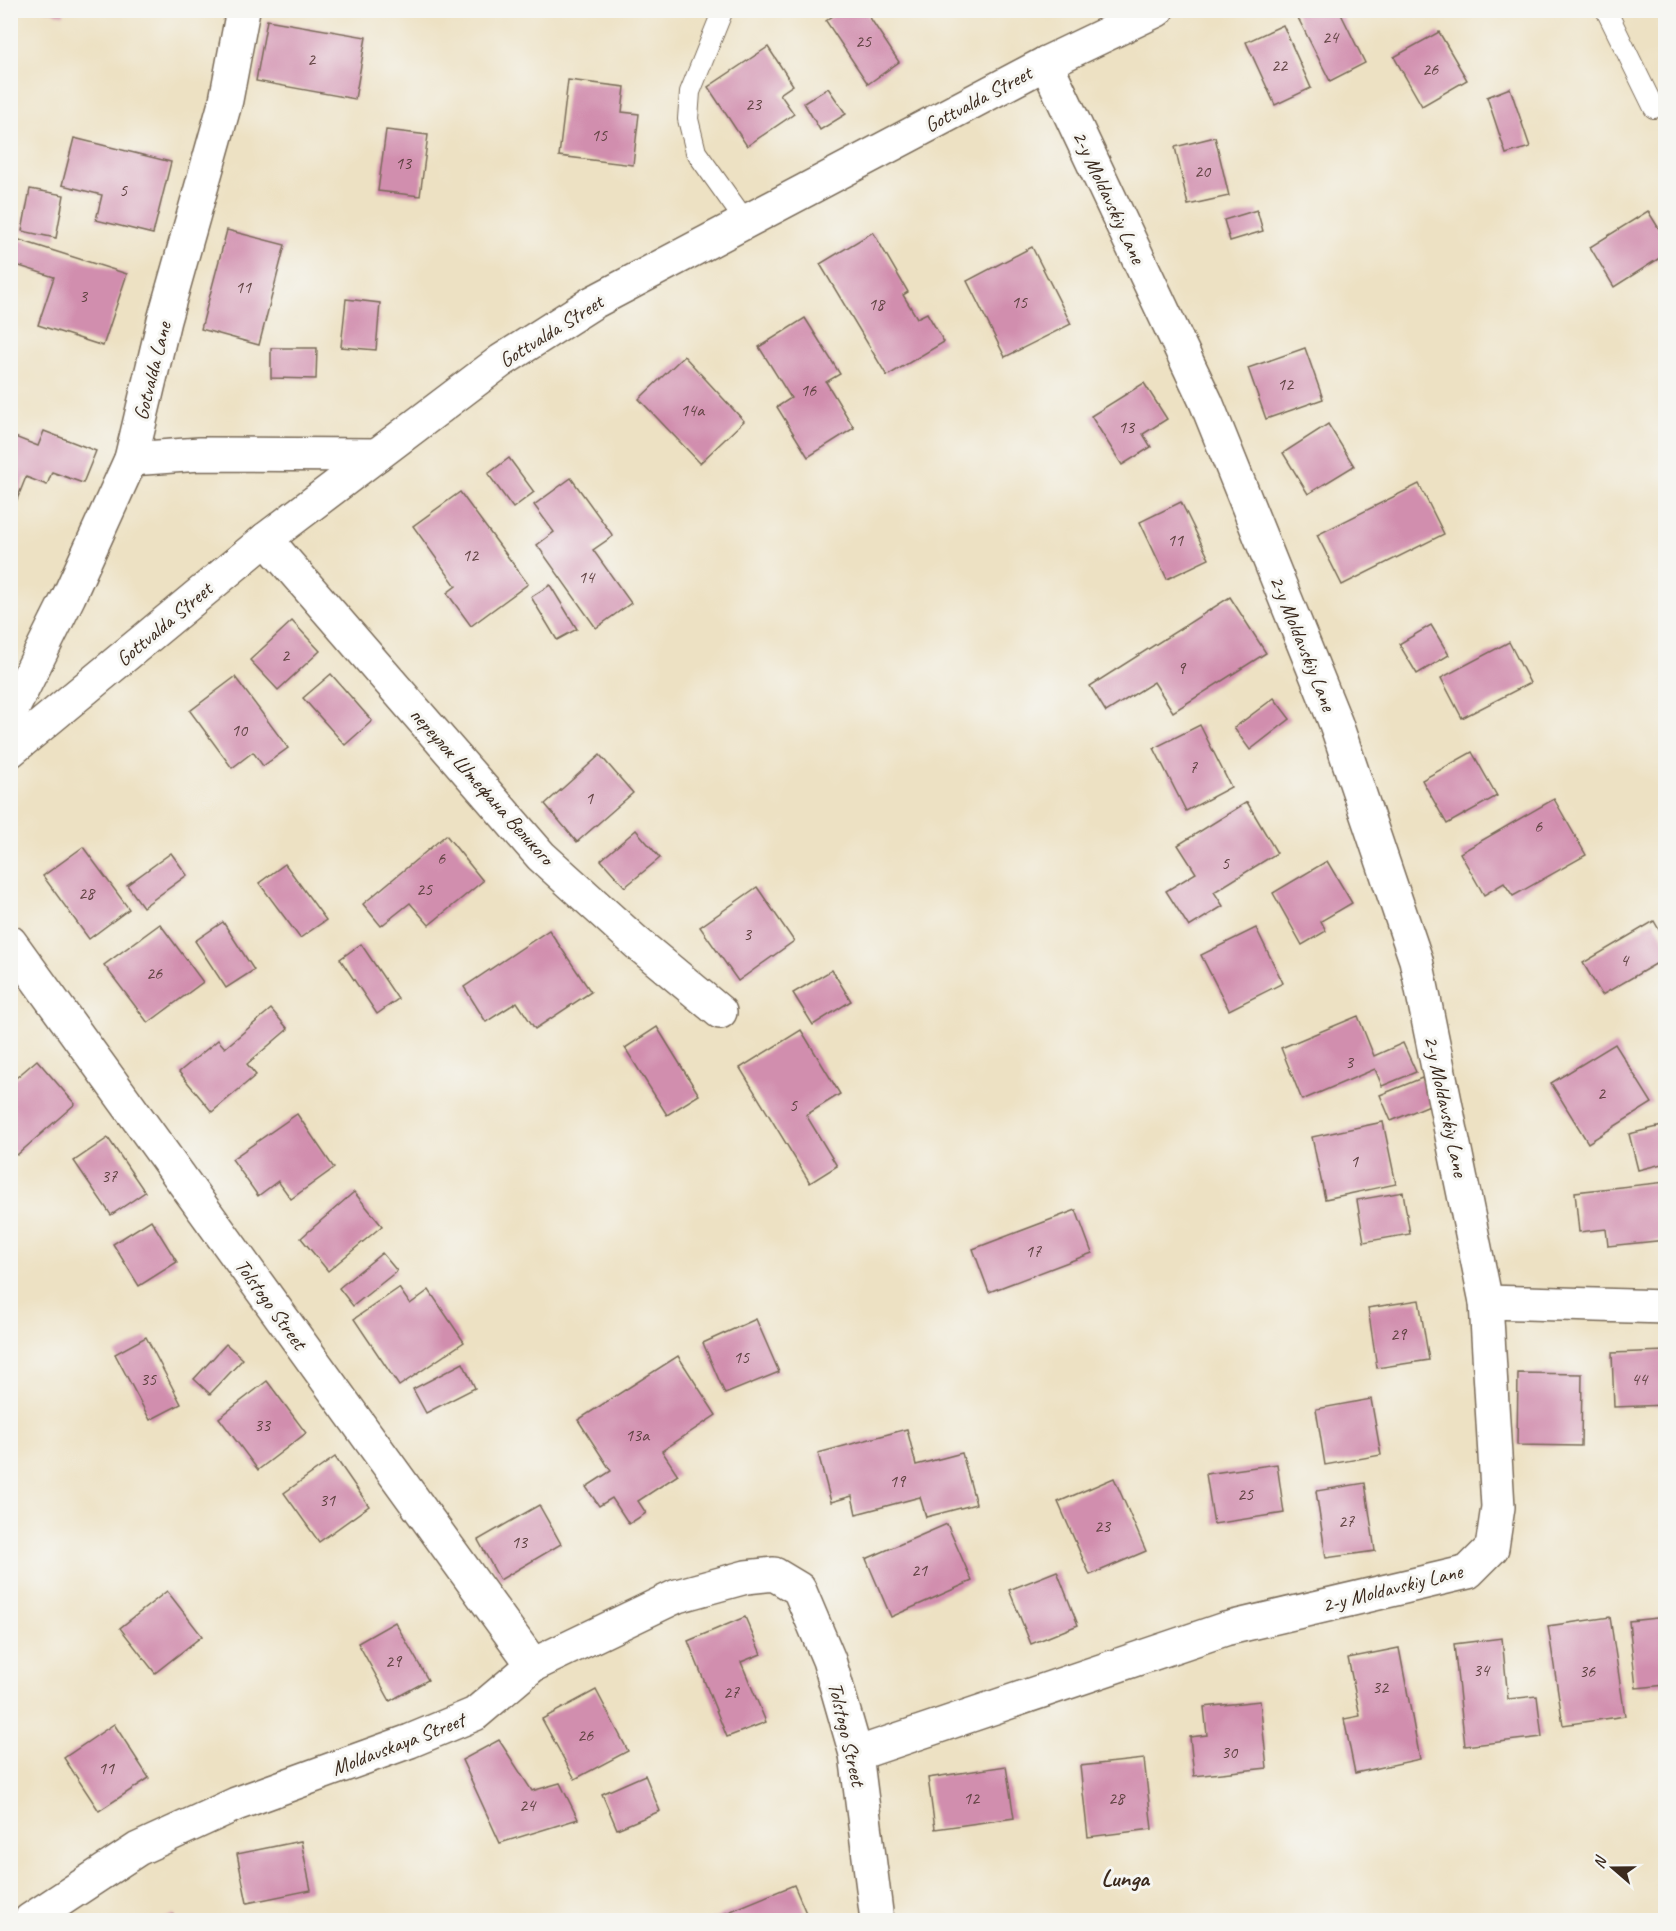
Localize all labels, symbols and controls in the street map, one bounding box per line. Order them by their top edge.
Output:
house number: 24 [1322,26,1340,48]
house number: 25 [855,30,872,52]
house number: 2 [307,48,317,70]
house number: 22 [1271,54,1289,76]
house number: 26 [1422,58,1439,80]
street label: Gottvalda Street [920,59,1038,138]
house number: 23 [745,93,763,115]
house number: 15 [591,124,608,146]
street label: 2-y Moldavskiy Lane [1067,126,1152,269]
house number: 13 [395,152,413,174]
house number: 20 [1194,160,1212,182]
house number: 5 [119,179,128,201]
house number: 11 [235,276,252,298]
house number: 3 [79,285,89,307]
street label: Gottvalda Street [494,288,610,373]
house number: 15 [1011,291,1028,313]
house number: 18 [868,293,886,315]
street label: Gotvalda Lane [127,318,177,423]
house number: 12 [1277,373,1295,395]
house number: 16 [800,379,817,401]
house number: 14а [680,399,705,421]
house number: 13 [1118,416,1136,438]
house number: 11 [1167,529,1184,551]
house number: 12 [462,544,480,566]
house number: 14 [578,566,596,588]
street label: 2-y Moldavskiy Lane [1264,572,1342,716]
street label: Gottvalda Street [111,575,219,672]
house number: 2 [281,644,291,666]
house number: 9 [1177,657,1187,679]
street label: переулок Штефана Великого [404,702,561,872]
house number: 10 [231,719,249,741]
house number: 7 [1189,756,1198,778]
house number: 1 [585,787,594,809]
house number: 6 [1534,815,1543,837]
house number: 6 [437,847,446,869]
house number: 5 [1221,852,1230,874]
house number: 25 [416,878,433,900]
house number: 28 [78,882,96,904]
house number: 3 [743,923,753,945]
house number: 4 [1620,949,1630,971]
house number: 26 [146,962,163,984]
street label: 2-y Moldavskiy Lane [1418,1033,1474,1180]
house number: 3 [1345,1051,1355,1073]
house number: 2 [1597,1082,1607,1104]
house number: 5 [789,1094,798,1116]
house number: 1 [1350,1150,1359,1172]
house number: 37 [101,1165,118,1187]
house number: 17 [1025,1240,1042,1262]
street label: Tolstogo Street [229,1254,314,1356]
house number: 29 [1390,1323,1408,1345]
house number: 15 [733,1346,750,1368]
house number: 35 [140,1368,157,1390]
house number: 44 [1631,1368,1649,1390]
house number: 33 [254,1414,272,1436]
house number: 13а [625,1424,650,1446]
house number: 19 [889,1470,907,1492]
house number: 25 [1237,1483,1254,1505]
house number: 31 [319,1489,336,1511]
house number: 27 [1338,1510,1355,1532]
house number: 23 [1094,1515,1112,1537]
house number: 13 [511,1531,529,1553]
street label: 2-y Moldavskiy Lane [1319,1558,1466,1618]
house number: 21 [911,1559,928,1581]
house number: 29 [385,1650,403,1672]
house number: 34 [1473,1659,1491,1681]
house number: 36 [1579,1660,1596,1682]
house number: 32 [1372,1676,1390,1698]
street label: Tolstogo Street [822,1680,872,1790]
house number: 27 [723,1681,740,1703]
street label: Moldavskaya Street [328,1706,471,1781]
house number: 26 [577,1724,594,1746]
house number: 30 [1221,1741,1239,1763]
house number: 11 [98,1757,115,1779]
house number: 12 [963,1787,981,1809]
house number: 28 [1108,1787,1126,1809]
house number: 24 [519,1794,537,1816]
north arrow [1583,1838,1643,1898]
text: N [1589,1852,1612,1871]
district label: Lunga [1101,1863,1151,1893]

